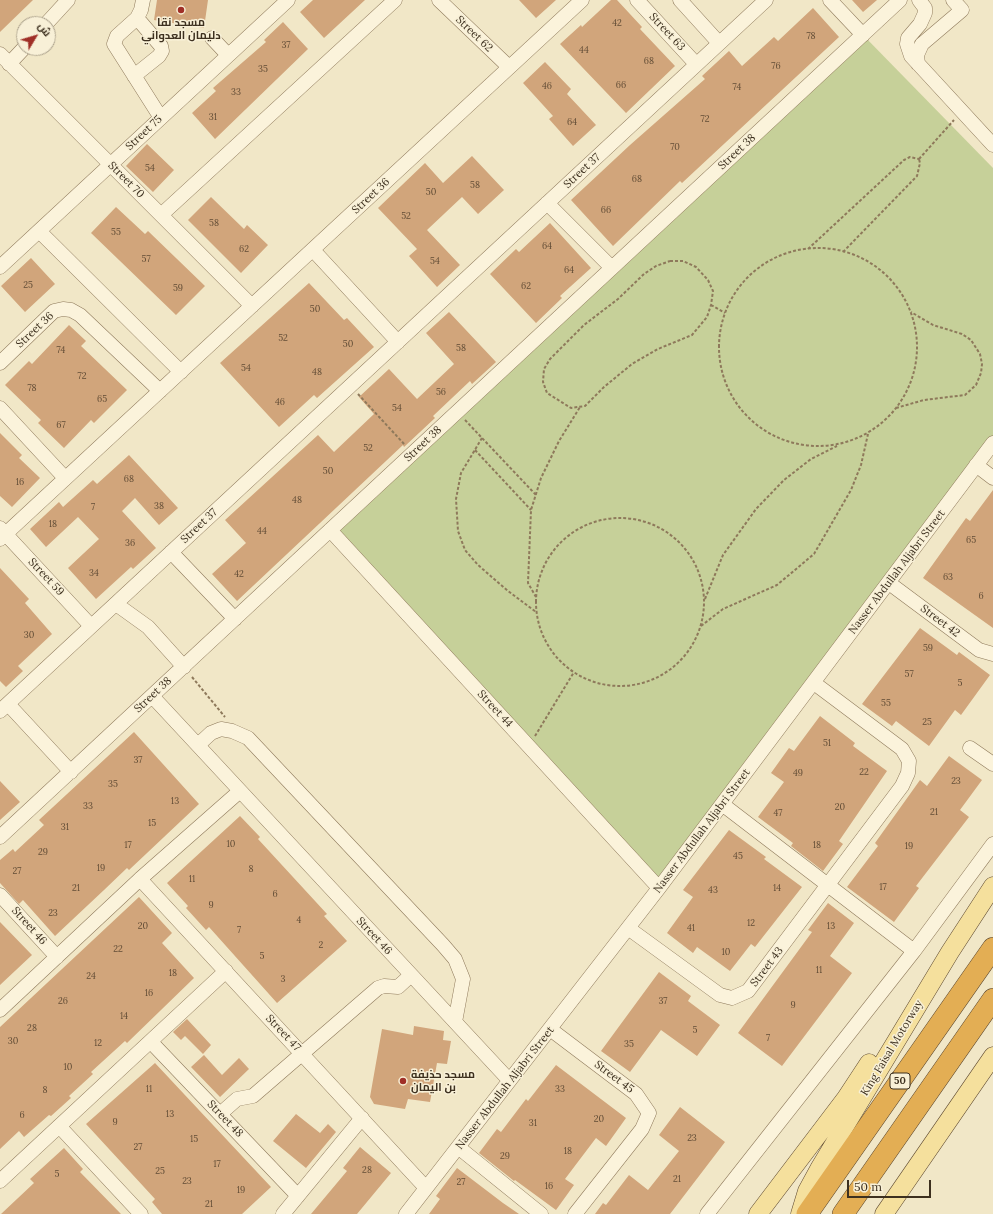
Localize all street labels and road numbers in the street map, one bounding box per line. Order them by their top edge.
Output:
street label: Street 63 [646,10,688,54]
street label: Street 62 [453,13,495,55]
street label: Street 75 [123,113,165,153]
street label: Street 38 [716,131,758,173]
street label: Street 37 [561,151,603,191]
street label: Street 70 [105,159,147,201]
street label: Street 36 [349,175,393,217]
street label: Street 36 [13,309,57,351]
street label: Street 38 [402,423,444,465]
street label: Street 37 [178,506,220,546]
street label: Nasser Abdullah Aljabri Street [846,507,948,637]
street label: Street 59 [25,556,67,598]
street label: Street 42 [918,602,962,640]
street label: Street 38 [132,674,174,716]
street label: Street 44 [474,688,516,730]
street label: Nasser Abdullah Aljabri Street [651,766,753,896]
street label: Street 46 [9,904,49,948]
street label: Street 46 [353,915,395,957]
street label: Street 43 [748,945,786,989]
street label: King Faisal Motorway [858,998,926,1098]
street label: Street 47 [263,1012,303,1054]
street label: Nasser Abdullah Aljabri Street [453,1024,557,1152]
street label: Street 45 [592,1058,636,1096]
road number: 50 [890,1073,910,1089]
street label: Street 48 [204,1098,246,1140]

